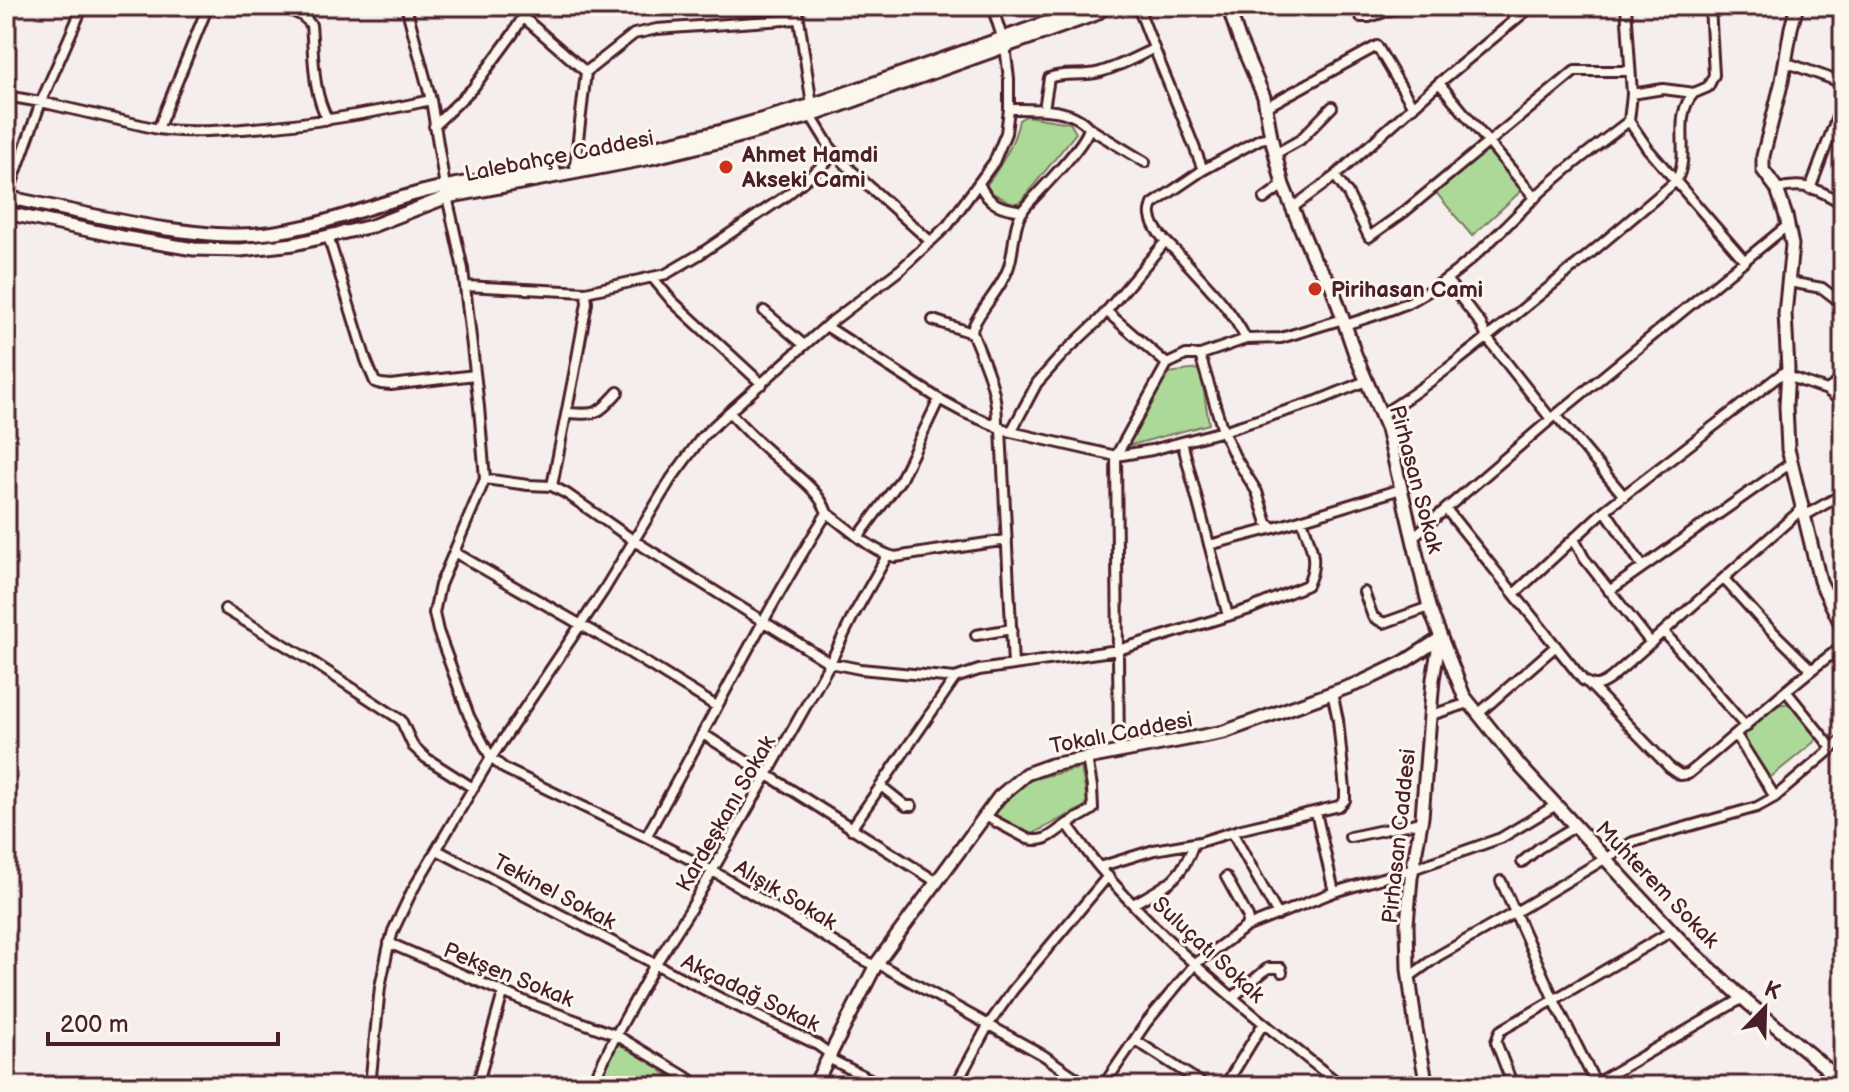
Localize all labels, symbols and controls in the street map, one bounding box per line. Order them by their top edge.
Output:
street label: Lalebahçe Caddesi [462,125,656,188]
place label: Ahmet Hamdi Akseki Cami [741,142,878,194]
marker: Ahmet Hamdi Akseki Cami [717,158,735,176]
place label: Pirihasan Cami [1331,277,1483,304]
marker: Pirihasan Cami [1306,280,1324,298]
street label: Pirhasan Sokak [1383,402,1448,557]
street label: Tokalı Caddesi [1048,706,1195,761]
street label: Kardeşkanı Sokak [671,731,782,897]
street label: Pirhasan Caddesi [1377,747,1422,925]
street label: Muhterem Sokak [1589,816,1725,954]
street label: Tekinel Sokak [488,849,621,936]
street label: Alışık Sokak [729,854,842,937]
street label: Suluçatı Sokak [1146,891,1270,1009]
street label: Pekşen Sokak [439,937,578,1014]
street label: Akçadağ Sokak [677,948,824,1039]
north arrow [1725,968,1805,1048]
text: K [1760,976,1784,1006]
scale bar [48,996,278,1046]
text: 200 m [60,1010,129,1039]

